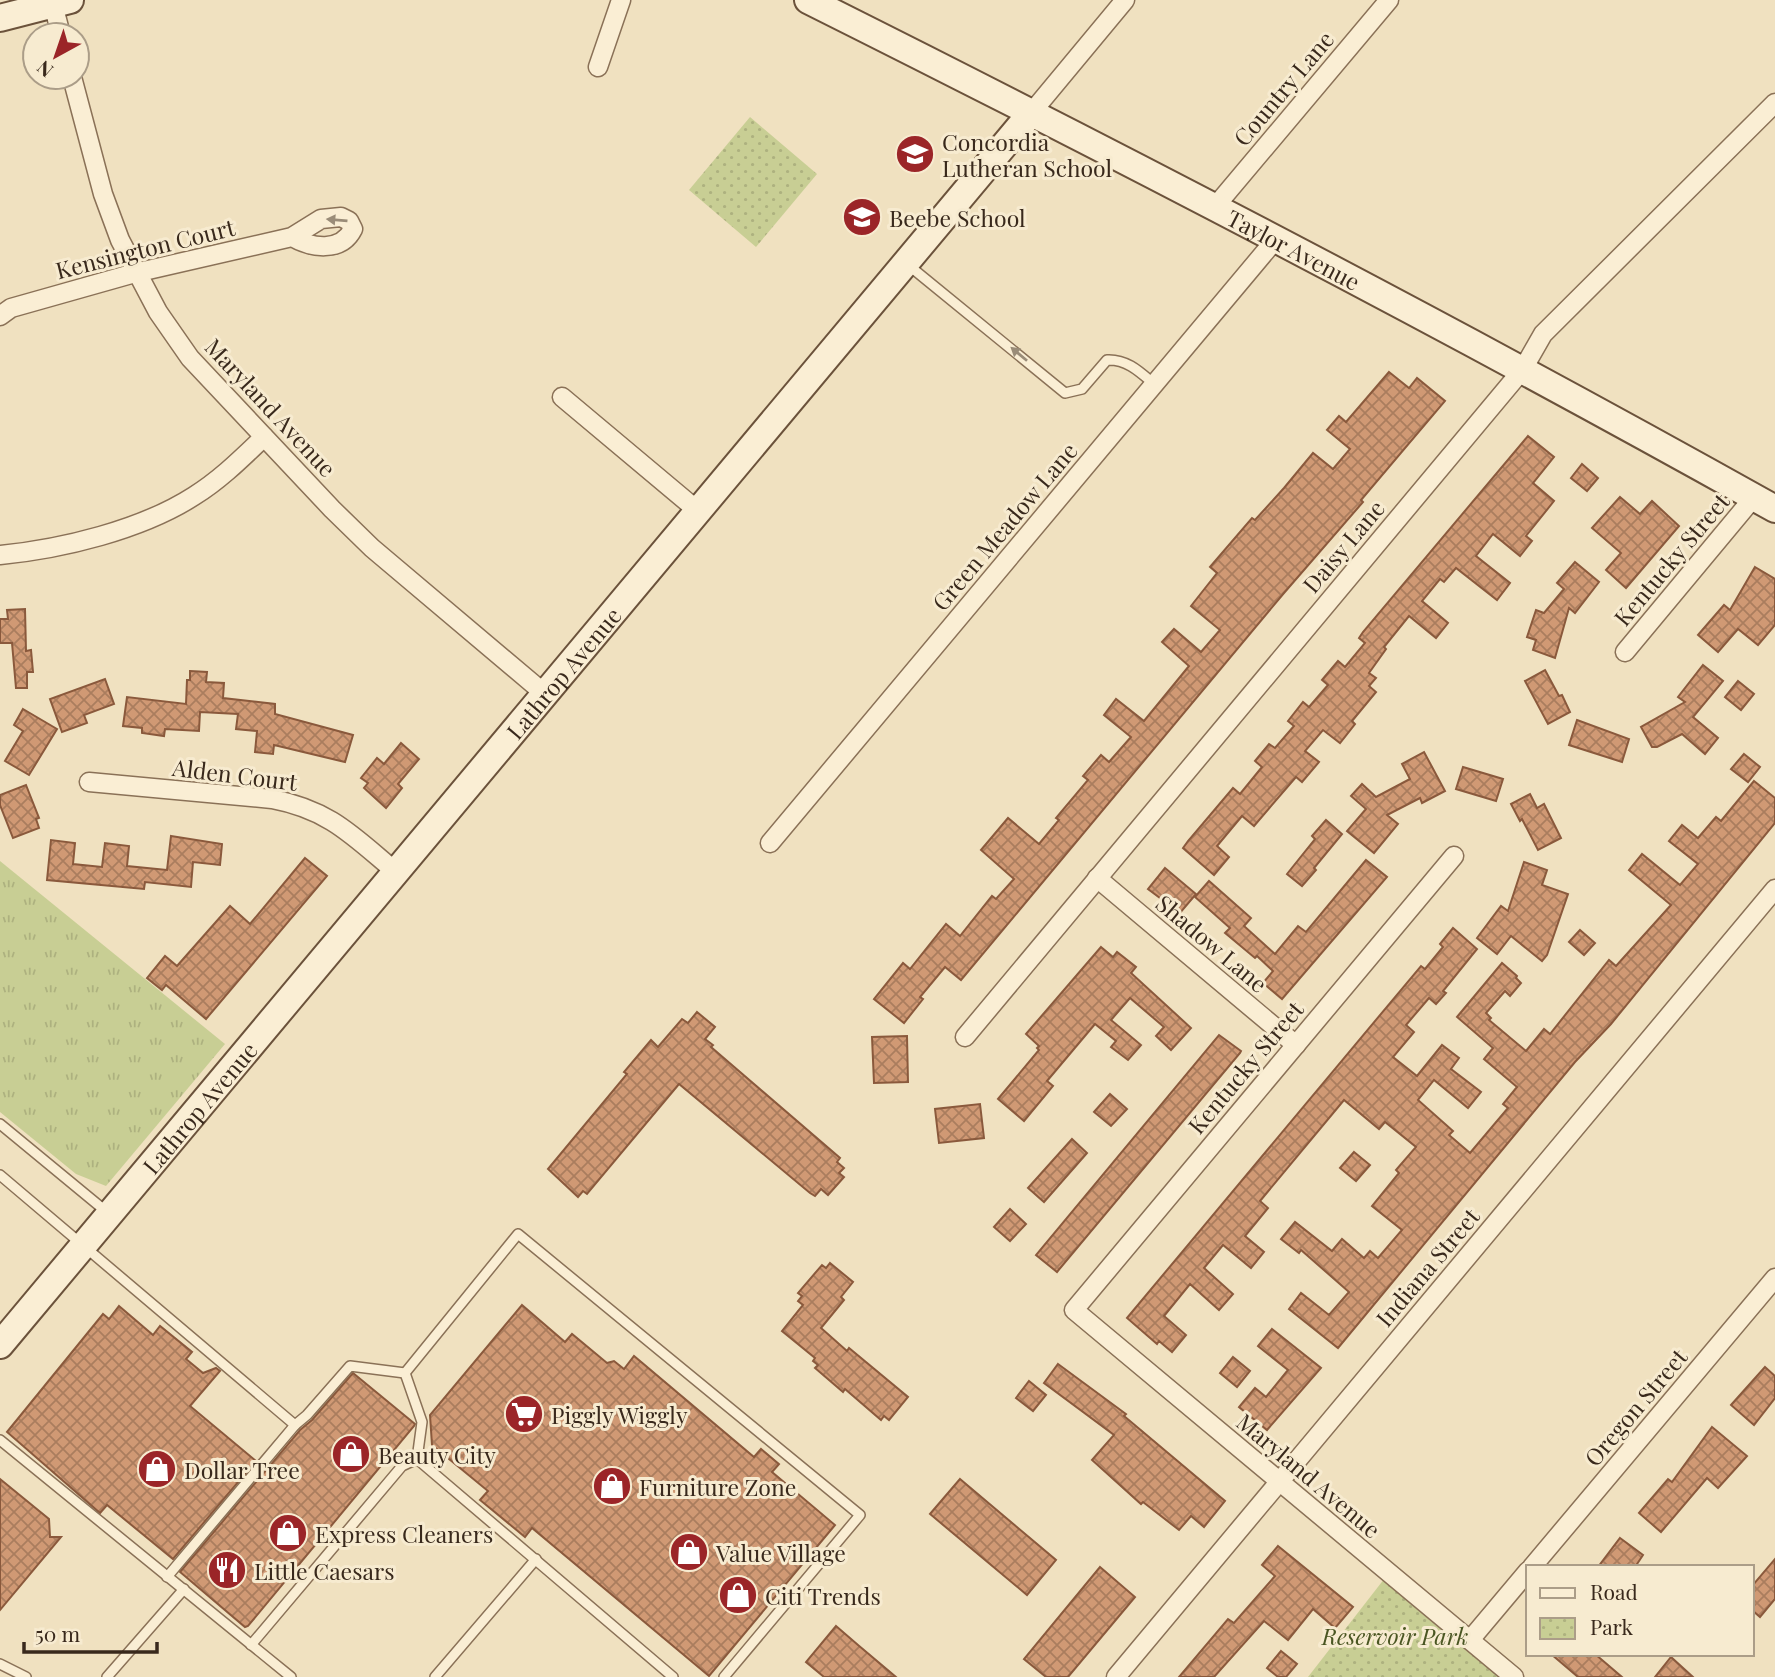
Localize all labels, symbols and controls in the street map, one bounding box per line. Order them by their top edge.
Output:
north arrow [21,21,91,91]
street label: Country Lane [1226,24,1340,152]
text: N [31,55,58,84]
place label: Concordia Lutheran School [942,126,1112,183]
school or university icon: Concordia Lutheran School [894,133,936,175]
school or university icon: Beebe School [841,196,883,238]
street label: Taylor Avenue [1222,201,1366,296]
place label: Beebe School [889,202,1026,233]
street label: Kensington Court [52,211,239,285]
one-way arrow [326,214,348,225]
street label: Maryland Avenue [199,331,343,483]
one-way arrow [1010,347,1028,362]
street label: Green Meadow Lane [925,435,1083,617]
street label: Kentucky Street [1606,485,1736,632]
street label: Daisy Lane [1295,493,1391,599]
street label: Lathrop Avenue [499,600,627,745]
street label: Alden Court [170,751,300,797]
street label: Shadow Lane [1150,887,1274,999]
street label: Kentucky Street [1180,993,1310,1140]
street label: Lathrop Avenue [135,1035,263,1180]
street label: Indiana Street [1368,1201,1486,1333]
street label: Oregon Street [1577,1341,1694,1472]
supermarket icon: Piggly Wiggly [503,1393,545,1435]
place label: Piggly Wiggly [551,1399,688,1430]
street label: Maryland Avenue [1231,1406,1387,1544]
shop icon: Beauty City [330,1433,372,1475]
place label: Beauty City [378,1439,496,1470]
shop icon: Dollar Tree [136,1448,178,1490]
place label: Dollar Tree [184,1454,300,1485]
shop icon: Furniture Zone [591,1465,633,1507]
place label: Furniture Zone [639,1471,796,1502]
shop icon: Express Cleaners [267,1512,309,1554]
place label: Express Cleaners [315,1518,493,1549]
shop icon: Value Village [668,1531,710,1573]
place label: Value Village [715,1537,846,1568]
restaurant icon: Little Caesars [206,1549,248,1591]
place label: Little Caesars [254,1555,395,1586]
legend [1526,1565,1754,1656]
shop icon: Citi Trends [717,1574,759,1616]
text: Road [1590,1577,1638,1605]
place label: Citi Trends [765,1580,881,1611]
scale bar [24,1610,158,1654]
text: Park [1590,1612,1634,1640]
text: 50 m [35,1619,81,1647]
park label: Reservoir Park [1321,1620,1468,1651]

